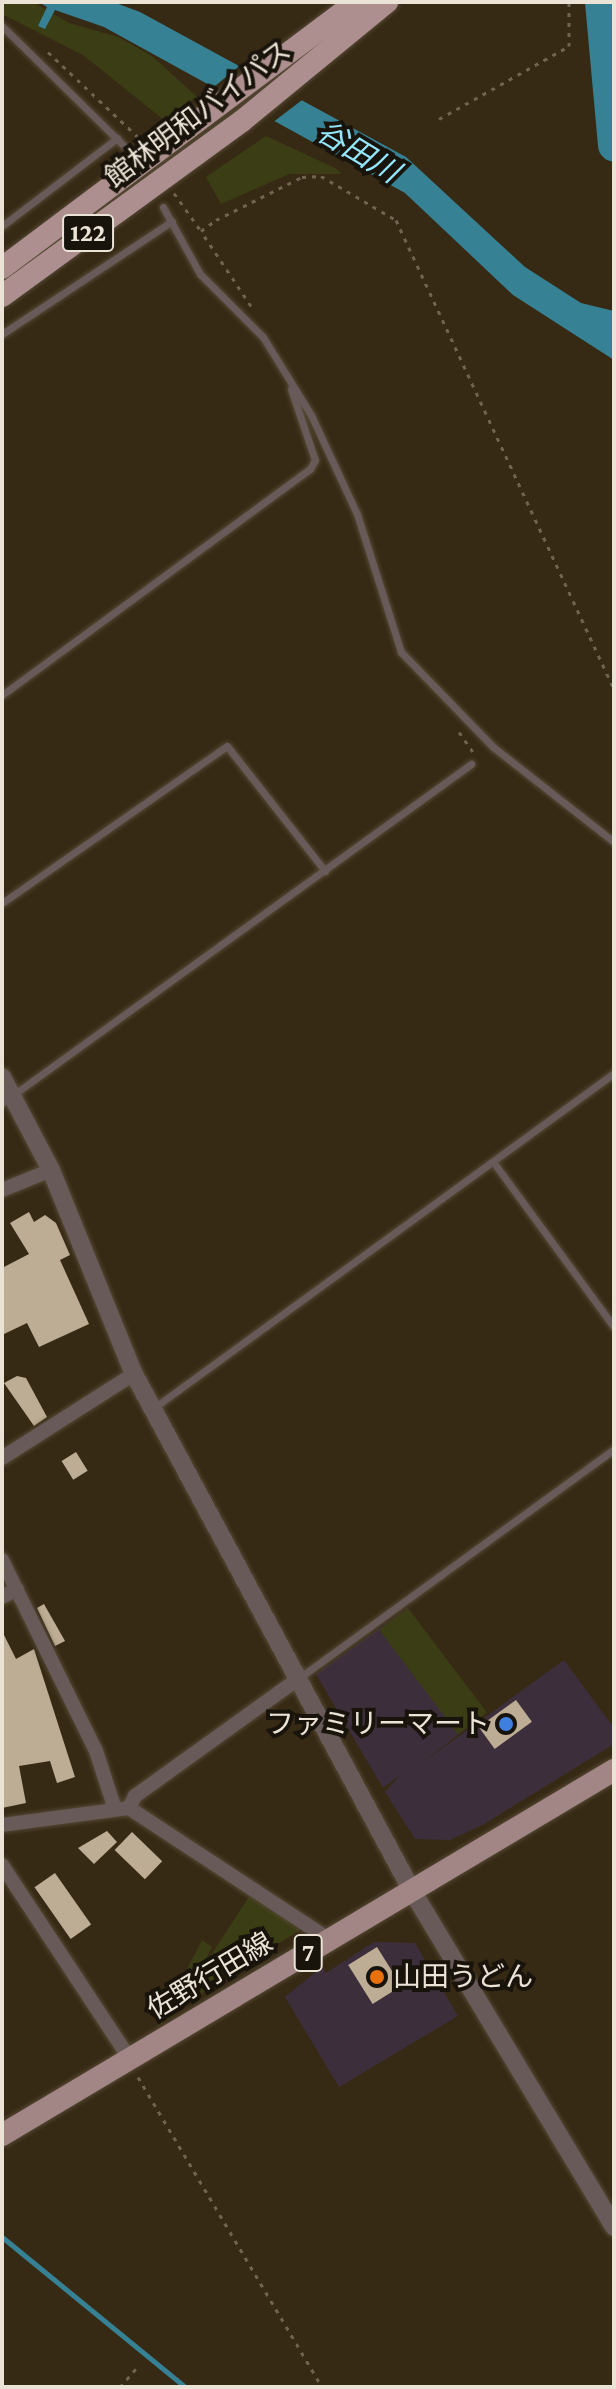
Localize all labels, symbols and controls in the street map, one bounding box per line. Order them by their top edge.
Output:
street label: 館林明和バイパス [98,33,298,195]
water label: 谷田川 [310,113,406,191]
road number: 122 [62,211,114,255]
place label: ファミリーマート [266,1707,490,1741]
marker: ファミリーマート [497,1715,515,1733]
street label: 佐野行田線 [141,1926,279,2026]
road number: 7 [292,1931,324,1975]
place label: 山田うどん [393,1960,533,1994]
marker: 山田うどん [368,1968,386,1986]

